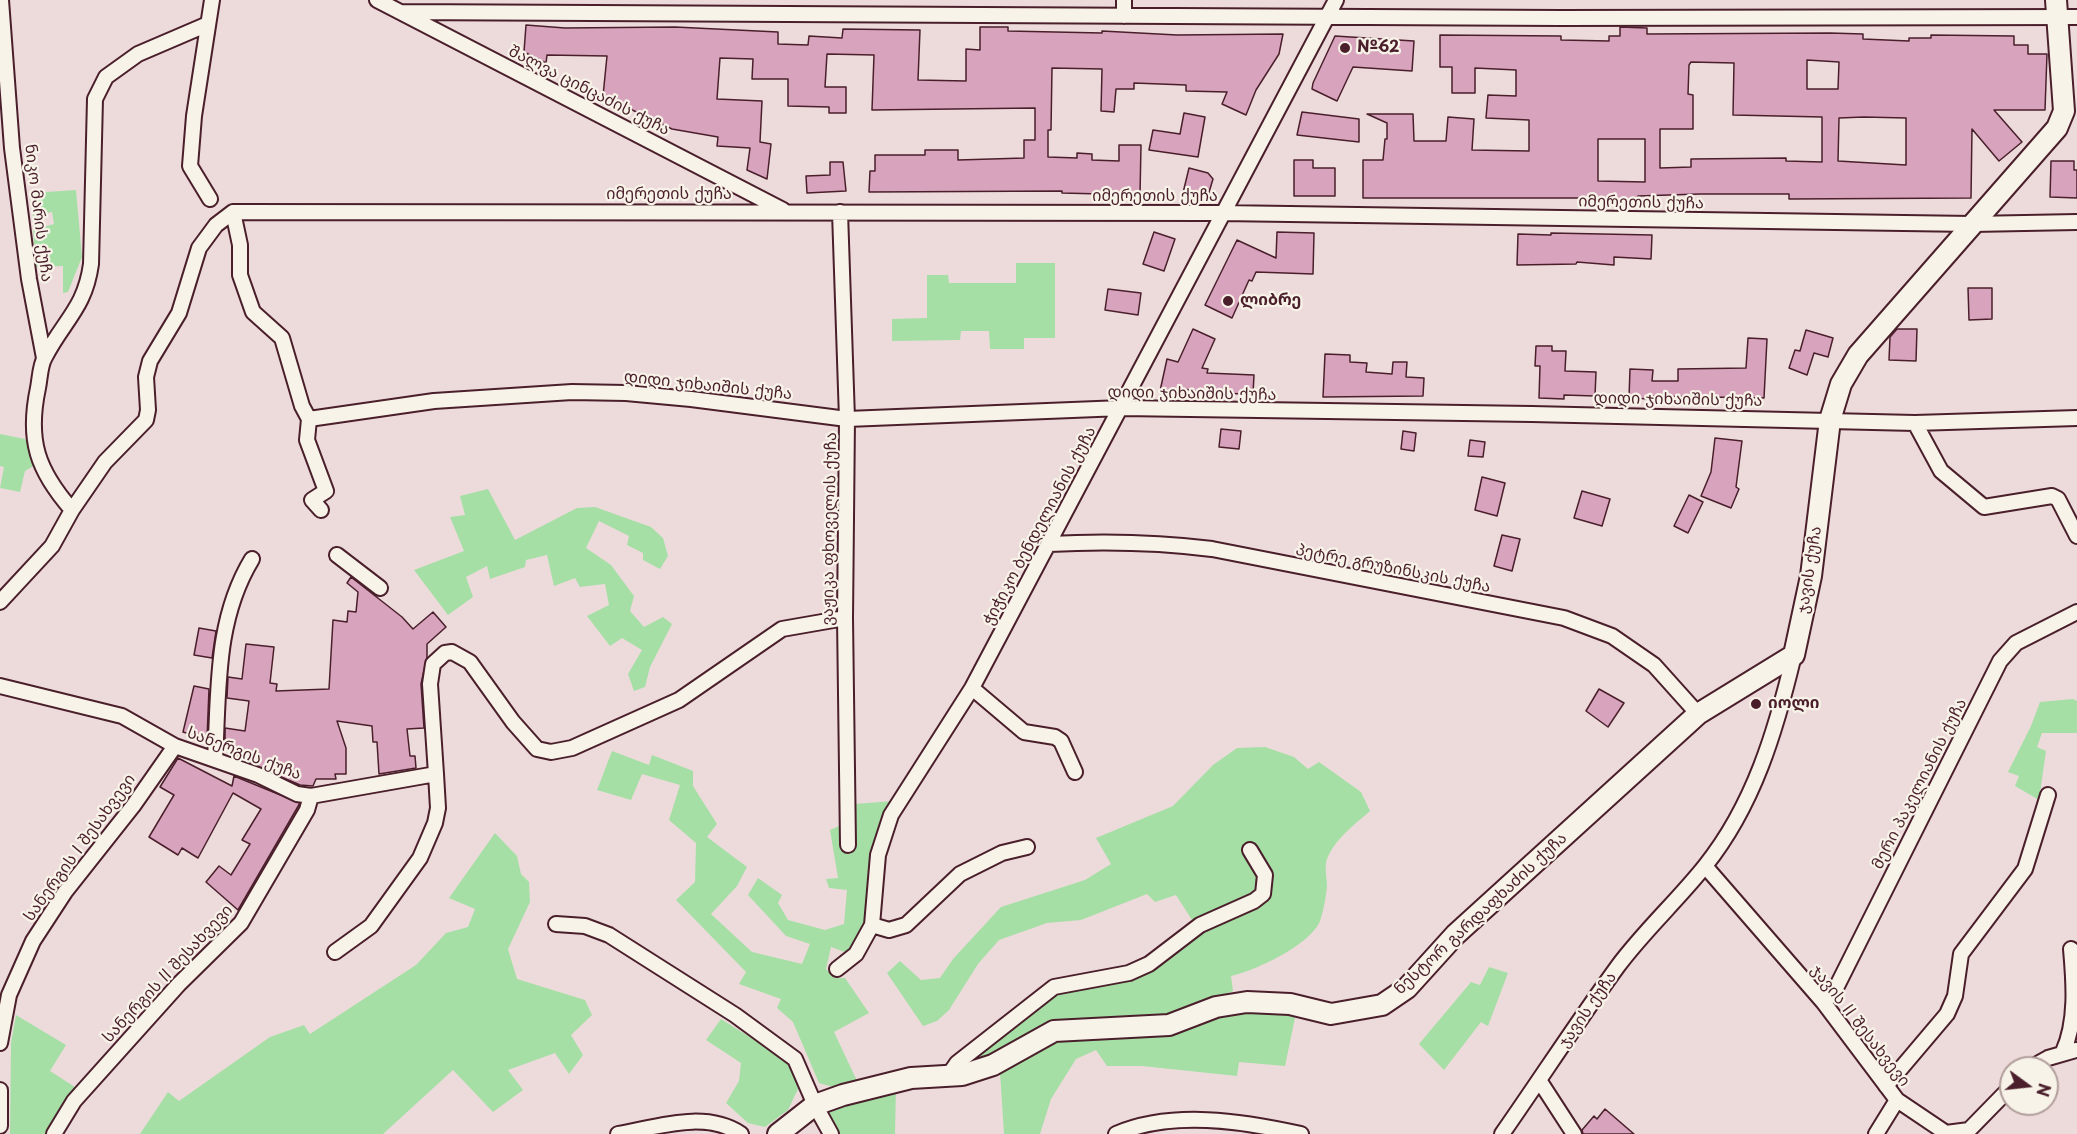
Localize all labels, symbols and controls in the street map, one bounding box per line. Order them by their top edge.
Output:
place label: №62 [1357,38,1399,58]
marker: №62 [1338,41,1352,55]
street label: შალვა ცინცაძის ქუჩა [505,42,673,140]
street label: ნიკო მარის ქუჩა [20,143,56,283]
street label: იმერეთის ქუჩა [606,185,732,205]
street label: იმერეთის ქუჩა [1092,187,1218,207]
street label: იმერეთის ქუჩა [1578,192,1704,214]
place label: ლიბრე [1240,291,1301,311]
marker: ლიბრე [1221,294,1235,308]
street label: დიდი ჯიხაიშის ქუჩა [623,368,793,404]
street label: დიდი ჯიხაიშის ქუჩა [1107,383,1277,405]
street label: დიდი ჯიხაიშის ქუჩა [1593,389,1763,411]
street label: ჭიჭიკო ბენდელიანის ქუჩა [979,424,1101,628]
street label: ვაჟიკა ფხოველის ქუჩა [819,432,841,626]
street label: ჯავის ქუჩა [1794,525,1826,615]
street label: პეტრე გრუზინსკის ქუჩა [1294,541,1492,597]
place label: იოლი [1768,694,1819,714]
street label: მერი პაკელიანის ქუჩა [1869,695,1971,873]
marker: იოლი [1749,697,1763,711]
street label: სანერგის ქუჩა [184,723,304,785]
street label: სანერგის I შესახვევი [20,771,140,925]
street label: ნესტორ გარდაფხაძის ქუჩა [1391,829,1571,999]
street label: სანერგის II შესახვევი [99,901,237,1047]
street label: ჯავის II შესახვევი [1806,961,1914,1091]
street label: ჯავის ქუჩა [1555,968,1621,1052]
north arrow [1999,1056,2059,1116]
text: N [2031,1081,2058,1099]

